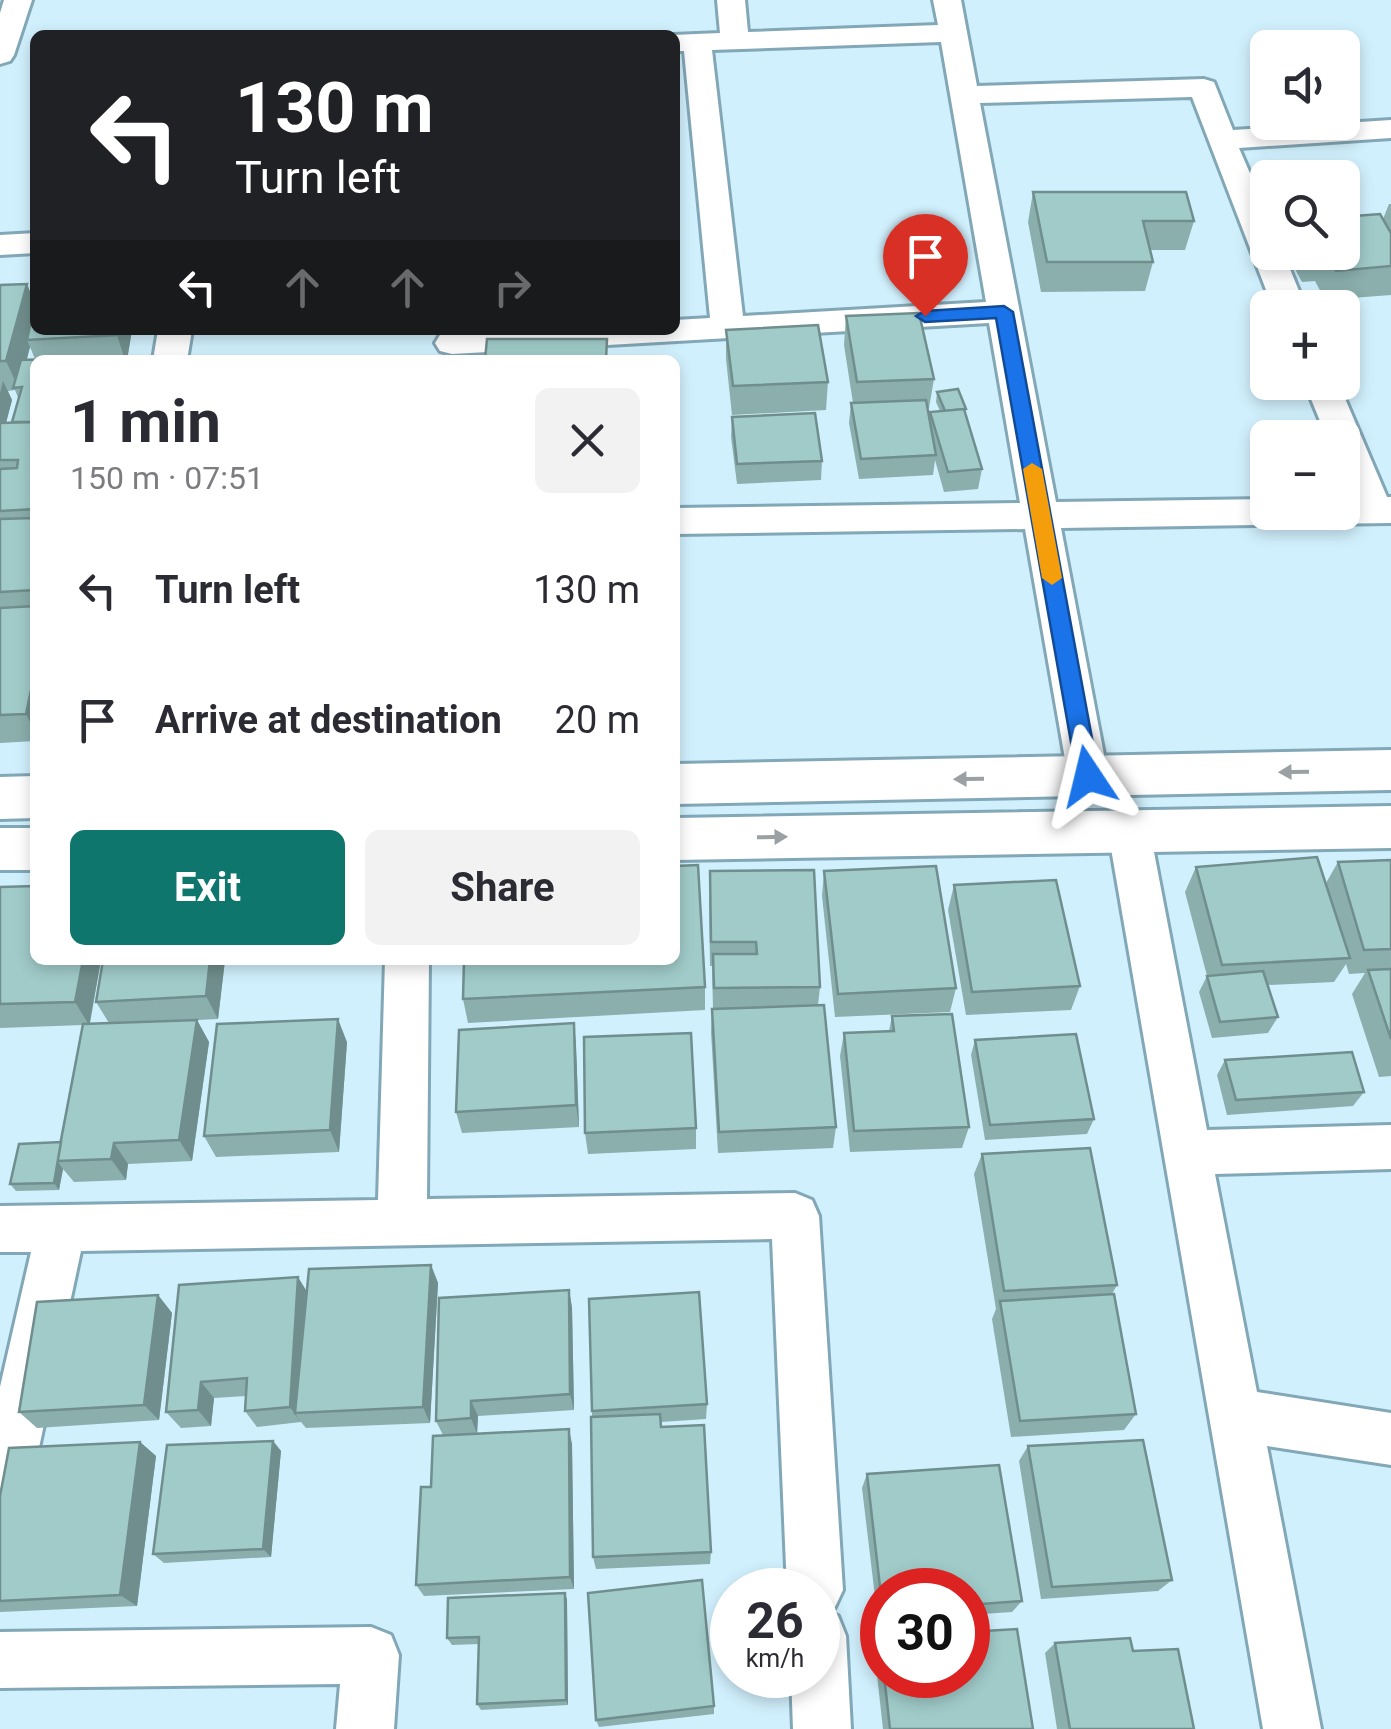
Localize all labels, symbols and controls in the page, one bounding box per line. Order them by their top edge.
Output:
map controls [1250,30,1360,530]
button: sound [1250,30,1360,140]
text: 130 m [235,67,434,149]
icon: left [70,70,200,200]
text: Turn left [235,151,401,204]
button: search [1250,160,1360,270]
pin [883,214,968,317]
icon: arrive [898,229,953,284]
icon: left [170,260,225,315]
icon: ahead [275,260,330,315]
icon: ahead [380,260,435,315]
icon: right [485,260,540,315]
button: + [1250,290,1360,400]
text: 1 min [70,386,221,457]
button: close [535,388,640,493]
button: − [1250,420,1360,530]
text: 150 m · 07:51 [70,459,264,497]
icon: left [70,563,125,618]
text: Turn left [155,568,300,612]
text: 130 m [533,568,640,612]
icon: arrive [70,693,125,748]
text: Arrive at destination [155,698,502,742]
text: 20 m [555,698,640,742]
position arrow [1036,724,1140,828]
one-way arrow [1277,765,1309,781]
one-way arrow [952,771,984,787]
one-way arrow [757,829,789,845]
button: Exit [70,830,345,945]
button: Share [365,830,640,945]
speed limit sign: 30 [860,1568,990,1698]
text: 26 [746,1592,804,1650]
text: km/h [746,1644,804,1673]

